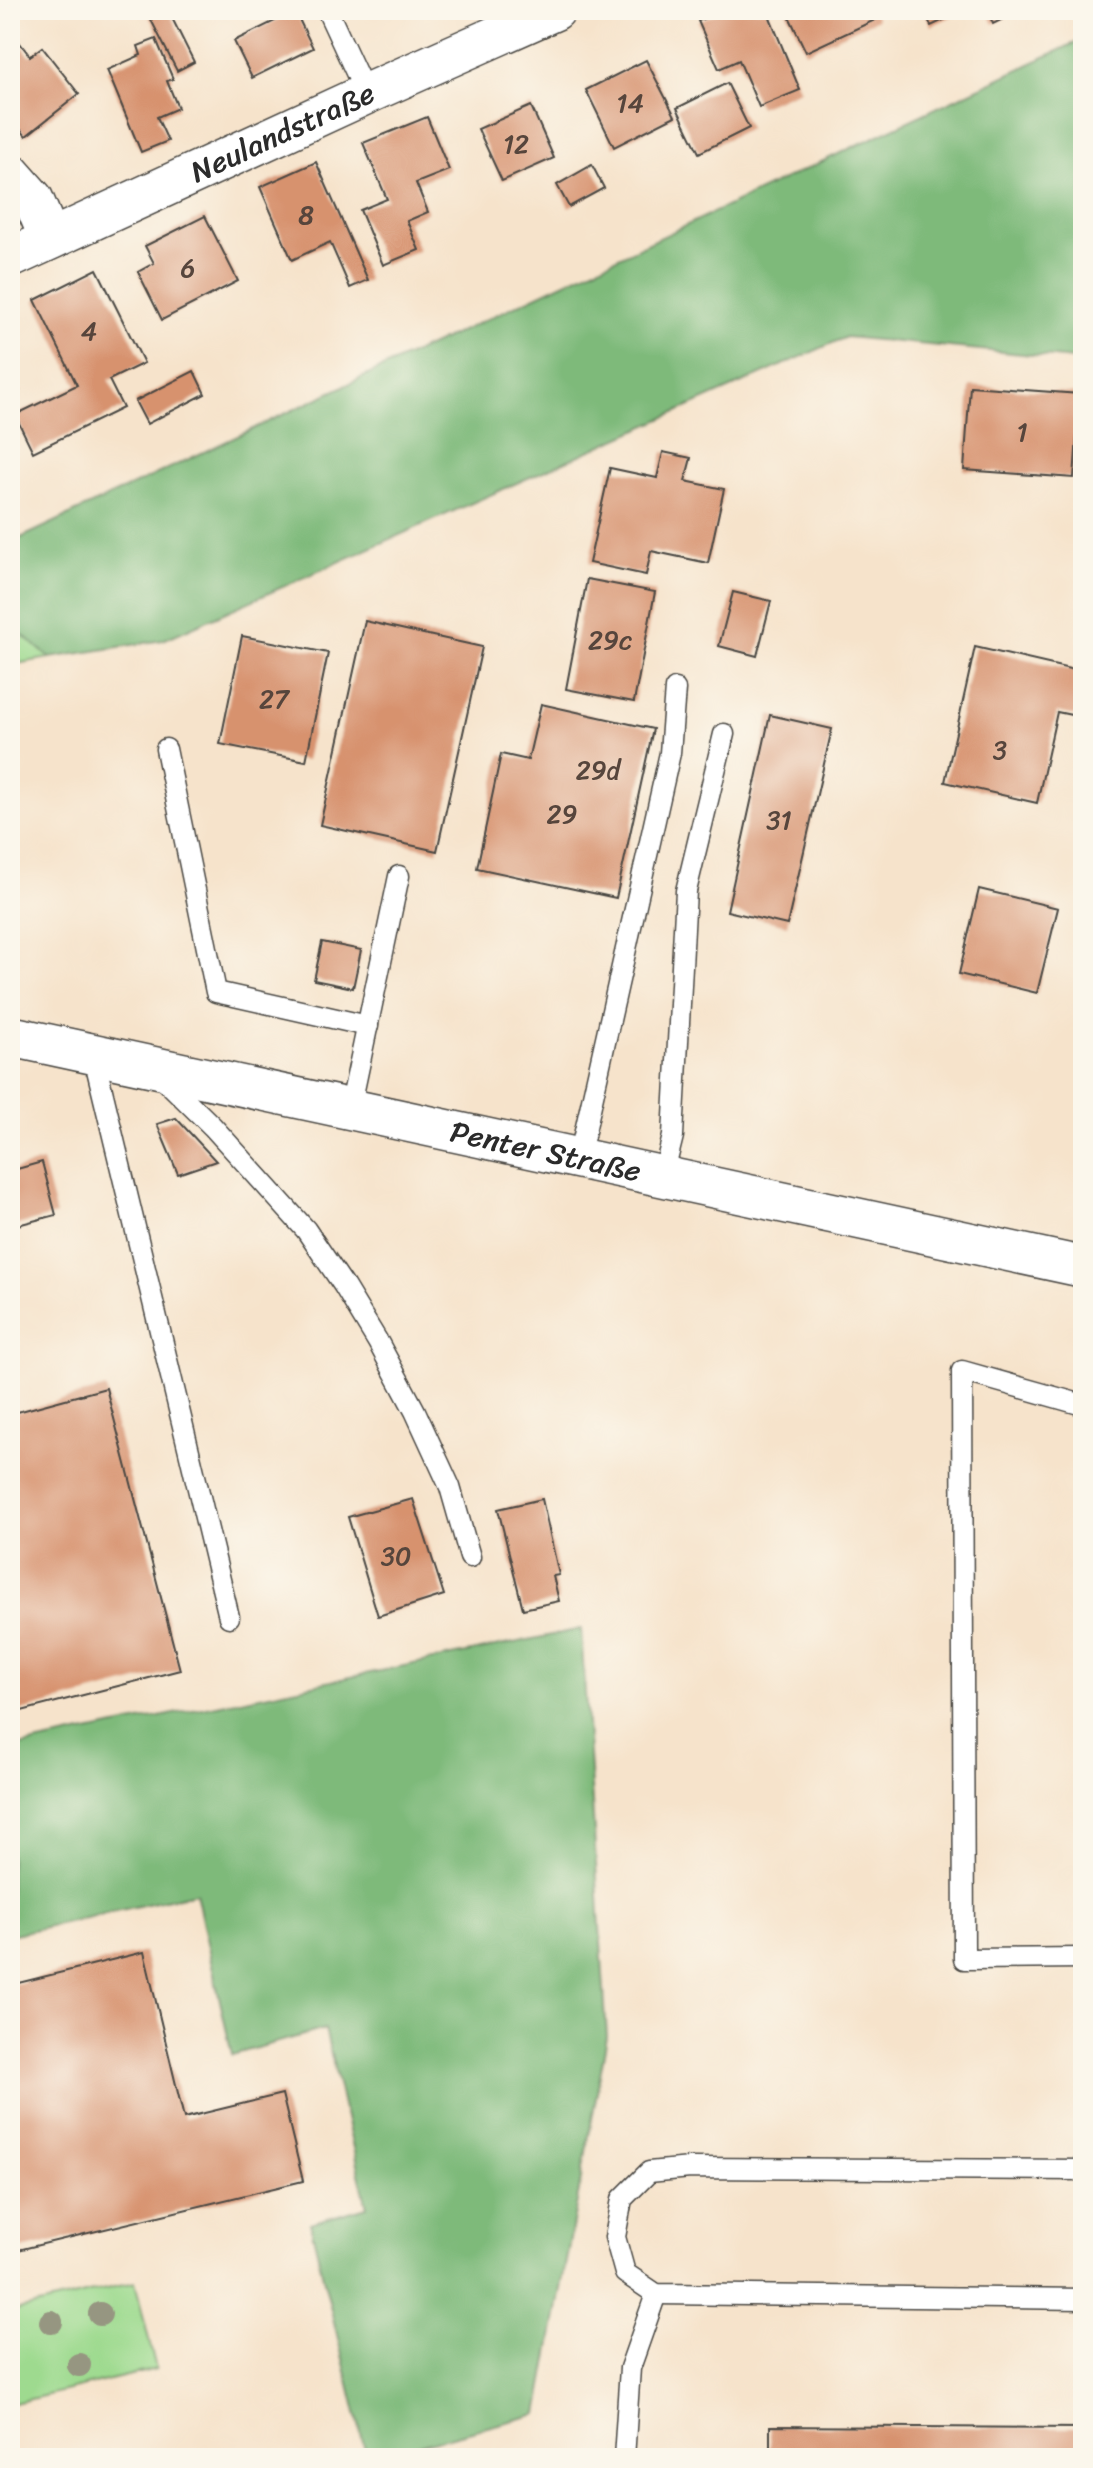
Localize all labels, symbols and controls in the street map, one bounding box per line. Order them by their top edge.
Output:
street label: Neulandstraße [181,66,384,198]
house number: 14 [616,80,644,126]
house number: 12 [503,121,529,167]
house number: 8 [298,192,314,238]
house number: 6 [181,245,195,291]
house number: 4 [81,308,97,354]
house number: 1 [1016,409,1028,455]
house number: 29c [588,617,632,663]
house number: 27 [259,676,291,722]
house number: 3 [993,727,1007,773]
house number: 29d [576,747,623,793]
house number: 29 [547,791,577,837]
house number: 31 [766,797,792,843]
street label: Penter Straße [445,1105,646,1198]
house number: 30 [381,1533,411,1579]

